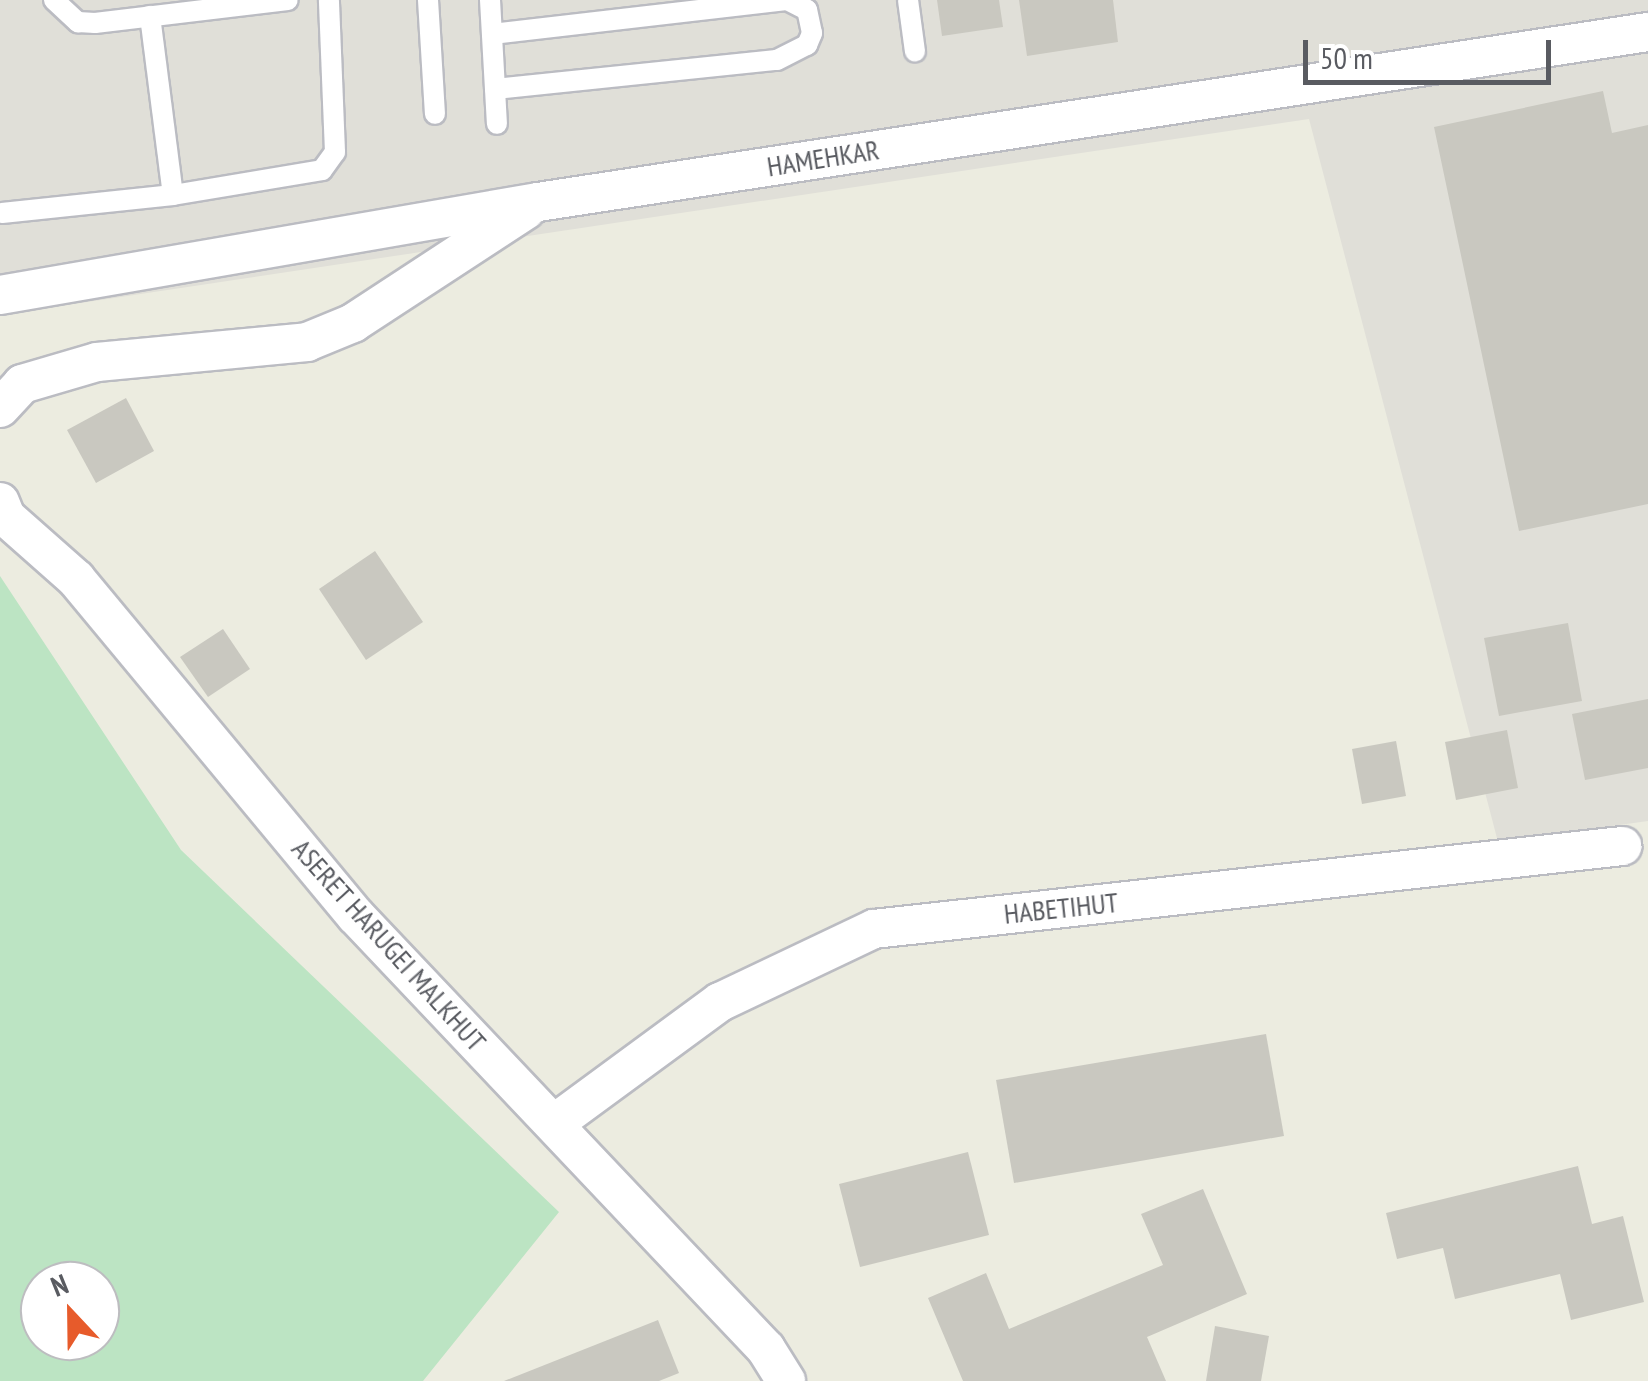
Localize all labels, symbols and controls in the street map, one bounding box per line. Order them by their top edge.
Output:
scale bar [1308,20,1556,82]
text: 50 m [1320,38,1373,77]
street label: HAMEHKAR [765,133,881,183]
street label: ASERET HARUGEI MALKHUT [285,832,493,1058]
street label: HABETIHUT [1002,885,1120,931]
north arrow [20,1261,120,1361]
text: N [45,1265,73,1305]

